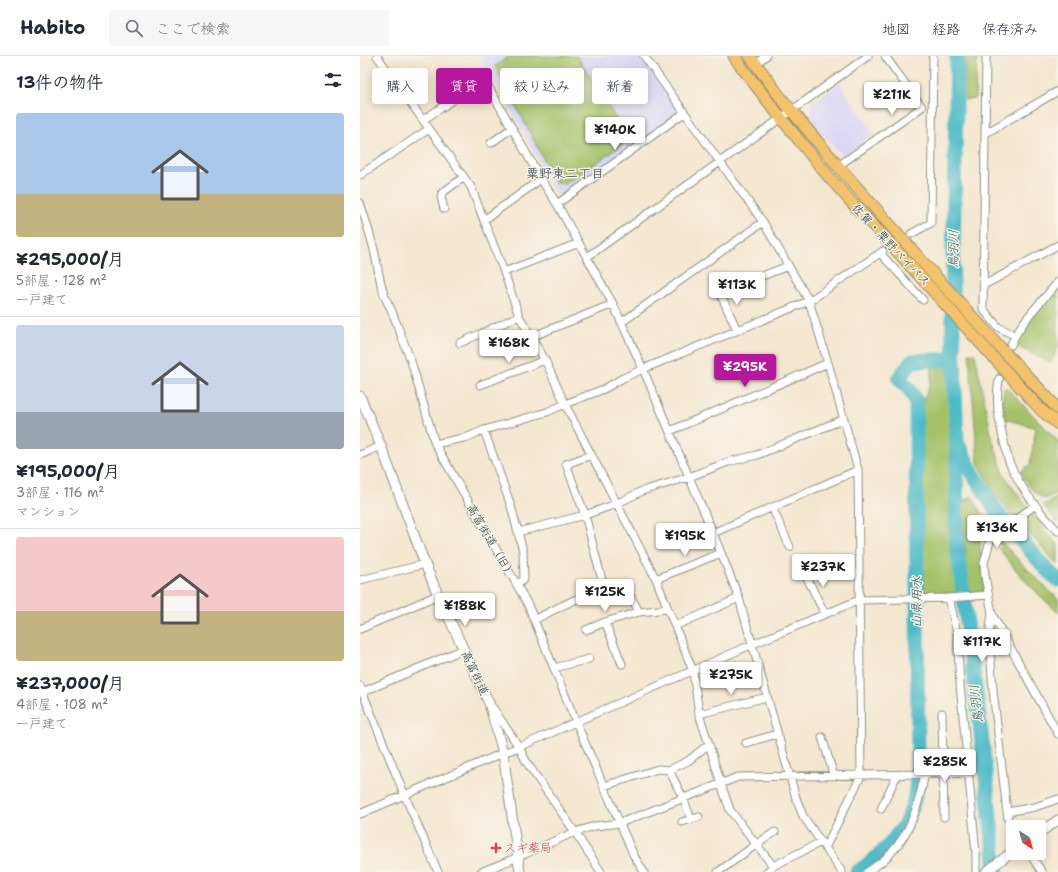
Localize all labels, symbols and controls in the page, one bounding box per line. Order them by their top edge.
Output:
search box [109,10,389,46]
text: Habito [20,15,85,40]
icon: search [123,17,145,39]
text: ここで検索 [155,19,230,39]
text: 地図 [882,20,910,38]
text: 経路 [932,20,960,38]
text: 保存済み [982,20,1038,38]
chip: 購入 [372,68,428,104]
chip: 賃貸 [436,68,492,104]
chip: 絞り込み [500,68,584,104]
chip: 新着 [592,68,648,104]
icon: filters [322,69,344,91]
text: 13件の物件 [16,71,103,93]
pin: ¥211K [864,82,920,116]
text: ¥211K [873,86,911,103]
pin: ¥140K [587,117,643,151]
text: ¥140K [594,121,636,138]
icon: home [144,139,216,211]
district label: 粟野東二丁目 [526,165,604,182]
street label: 佐賀・粟野バイパス [848,200,934,290]
water label: 鳥羽川 [944,229,962,269]
text: ¥295,000/月 [16,248,124,270]
text: 5部屋 · 128 m² [16,272,107,289]
pin: ¥113K [709,272,765,306]
text: ¥113K [718,276,756,293]
text: 一戸建て [16,291,68,308]
pin: ¥168K [481,330,537,364]
text: ¥168K [488,334,530,351]
icon: home [144,351,216,423]
pin: ¥295K [717,354,773,388]
text: ¥295K [723,358,767,375]
text: ¥195,000/月 [16,460,120,482]
text: 3部屋 · 116 m² [16,484,104,501]
street label: 高富街道（旧） [463,501,519,581]
text: マンション [16,503,80,520]
pin: ¥136K [969,515,1025,549]
text: ¥136K [976,519,1018,536]
pin: ¥195K [657,523,713,557]
text: ¥195K [665,527,705,544]
pin: ¥237K [795,554,851,588]
text: ¥237K [801,558,845,575]
icon: home [144,563,216,635]
water label: 山県用水 [908,576,925,628]
pin: ¥125K [577,579,633,613]
text: ¥125K [585,583,625,600]
pin: ¥188K [437,593,493,627]
text: ¥188K [444,597,486,614]
pin: ¥117K [954,629,1010,663]
text: ¥117K [963,633,1001,650]
street label: 高富街道 [458,648,492,698]
pin: ¥275K [703,662,759,696]
text: ¥275K [709,666,753,683]
text: ¥237,000/月 [16,672,125,694]
water label: 鳥羽川 [965,684,987,724]
text: 4部屋 · 108 m² [16,696,108,713]
text: 一戸建て [16,715,68,732]
pin: ¥285K [917,749,973,783]
text: ¥285K [923,753,967,770]
north arrow [1006,820,1046,860]
map controls [1006,820,1046,860]
place label: スギ薬局 [504,840,552,856]
marker: スギ薬局 [491,843,501,853]

